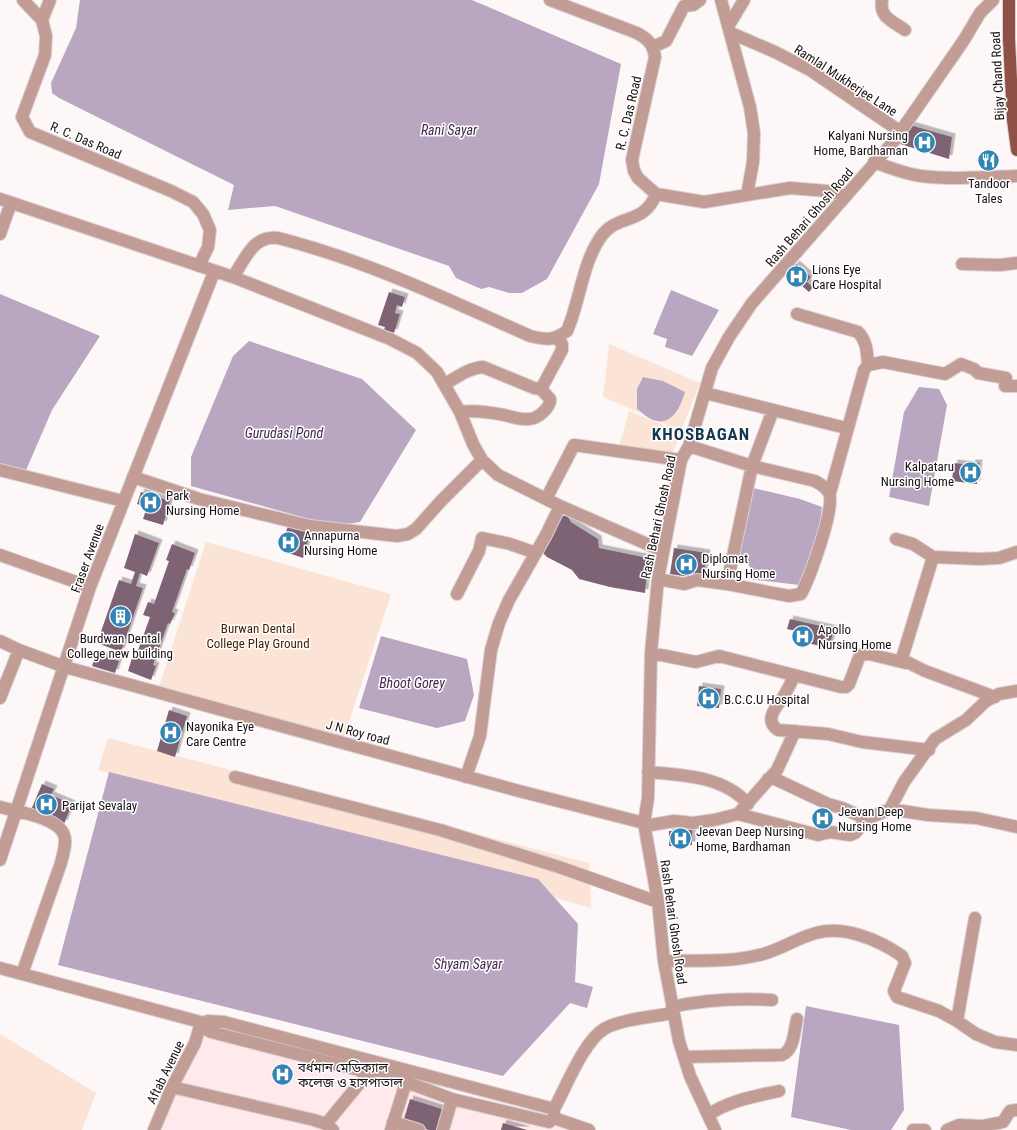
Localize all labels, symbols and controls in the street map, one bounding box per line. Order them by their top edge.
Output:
street label: Bijay Chand Road [988,31,1007,121]
street label: Ramlal Mukherjee Lane [792,42,900,119]
street label: R. C. Das Road [613,75,644,152]
street label: R. C. Das Road [48,119,124,162]
water label: Rani Sayar [421,122,478,138]
place label: Kalyani Nursing Home, Bardhaman [814,128,908,158]
hospital icon: Kalyani Nursing Home, Bardhaman [911,129,937,155]
restaurant icon: Tandoor Tales [976,148,1002,174]
street label: Rash Behari Ghosh Road [762,165,856,270]
place label: Tandoor Tales [968,176,1010,206]
place label: Lions Eye Care Hospital [812,262,881,292]
hospital icon: Lions Eye Care Hospital [784,263,810,289]
district label: KHOSBAGAN [652,424,750,444]
water label: Gurudasi Pond [245,425,324,441]
street label: Rash Behari Ghosh Road [638,454,679,580]
place label: Kalpataru Nursing Home [881,459,954,489]
hospital icon: Kalpataru Nursing Home [957,460,983,486]
place label: Park Nursing Home [166,488,239,518]
hospital icon: Park Nursing Home [138,489,164,515]
street label: Fraser Avenue [68,522,107,595]
place label: Annapurna Nursing Home [304,528,377,558]
hospital icon: Annapurna Nursing Home [275,529,301,555]
place label: Diplomat Nursing Home [702,551,775,581]
hospital icon: Diplomat Nursing Home [674,552,700,578]
building icon: Burdwan Dental College new building [107,603,133,629]
park label: Burwan Dental College Play Ground [206,621,310,651]
place label: Apollo Nursing Home [818,622,891,652]
hospital icon: Apollo Nursing Home [790,623,816,649]
place label: Burdwan Dental College new building [67,631,173,661]
water label: Bhoot Gorey [379,675,445,691]
hospital icon: B.C.C.U Hospital [696,686,722,712]
place label: B.C.C.U Hospital [724,692,809,707]
street label: J N Roy road [324,717,391,748]
place label: Nayonika Eye Care Centre [186,719,254,749]
hospital icon: Nayonika Eye Care Centre [158,720,184,746]
hospital icon: Parijat Sevalay [33,792,59,818]
place label: Parijat Sevalay [62,798,138,813]
place label: Jeevan Deep Nursing Home [838,804,911,834]
hospital icon: Jeevan Deep Nursing Home [810,805,836,831]
place label: Jeevan Deep Nursing Home, Bardhaman [696,824,804,854]
hospital icon: Jeevan Deep Nursing Home, Bardhaman [667,825,693,851]
street label: Rash Behari Ghosh Road [657,859,690,985]
water label: Shyam Sayar [434,956,503,972]
street label: Aftab Avenue [144,1038,187,1106]
place label: বর্ধমান মেডিক্যাল কলেজ ও হাসপাতাল [297,1060,403,1090]
hospital icon: বর্ধমান মেডিক্যাল কলেজ ও হাসপাতাল [270,1061,296,1087]

